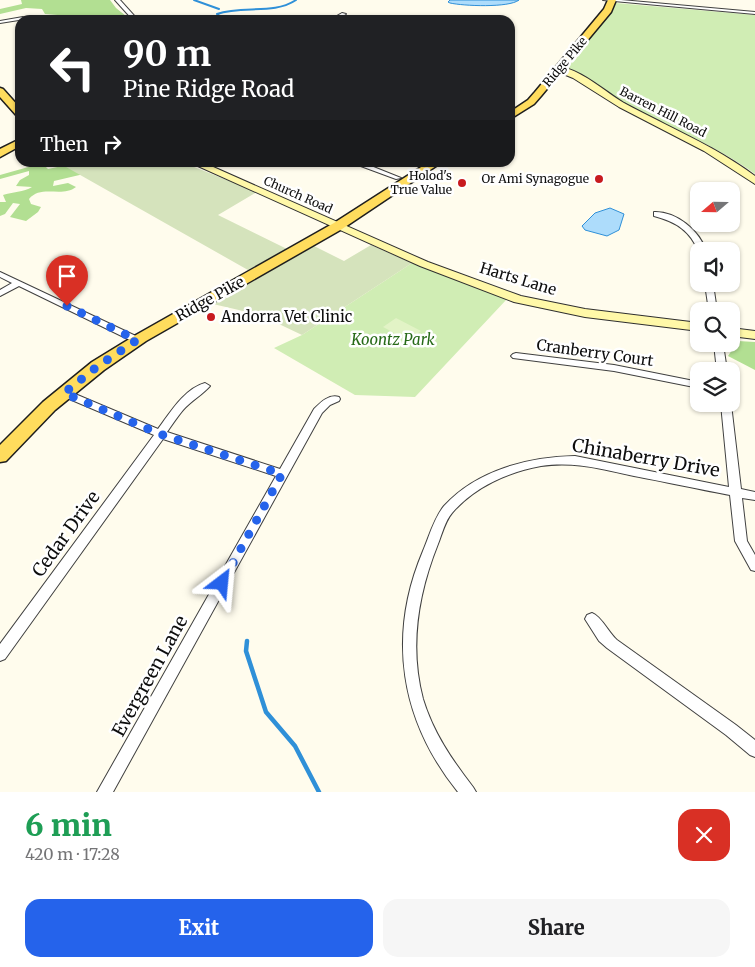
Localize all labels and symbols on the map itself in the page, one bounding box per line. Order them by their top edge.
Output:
street label: Ridge Pike [539,34,590,90]
street label: Barren Hill Road [617,83,709,140]
place label: Holod's True Value [390,168,452,197]
place label: Or Ami Synagogue [481,171,589,186]
street label: Church Road [261,173,335,216]
marker: Or Ami Synagogue [593,173,605,185]
marker: Holod's True Value [456,177,468,189]
north arrow [690,182,740,232]
pin [46,255,88,306]
street label: Harts Lane [478,258,559,299]
street label: Ridge Pike [172,272,248,325]
place label: Andorra Vet Clinic [220,307,353,326]
marker: Andorra Vet Clinic [205,311,217,323]
park label: Koontz Park [350,330,436,349]
street label: Cranberry Court [536,335,655,370]
street label: Chinaberry Drive [570,433,722,482]
street label: Cedar Drive [27,486,105,581]
position arrow [195,556,247,608]
street label: Evergreen Lane [107,611,192,740]

